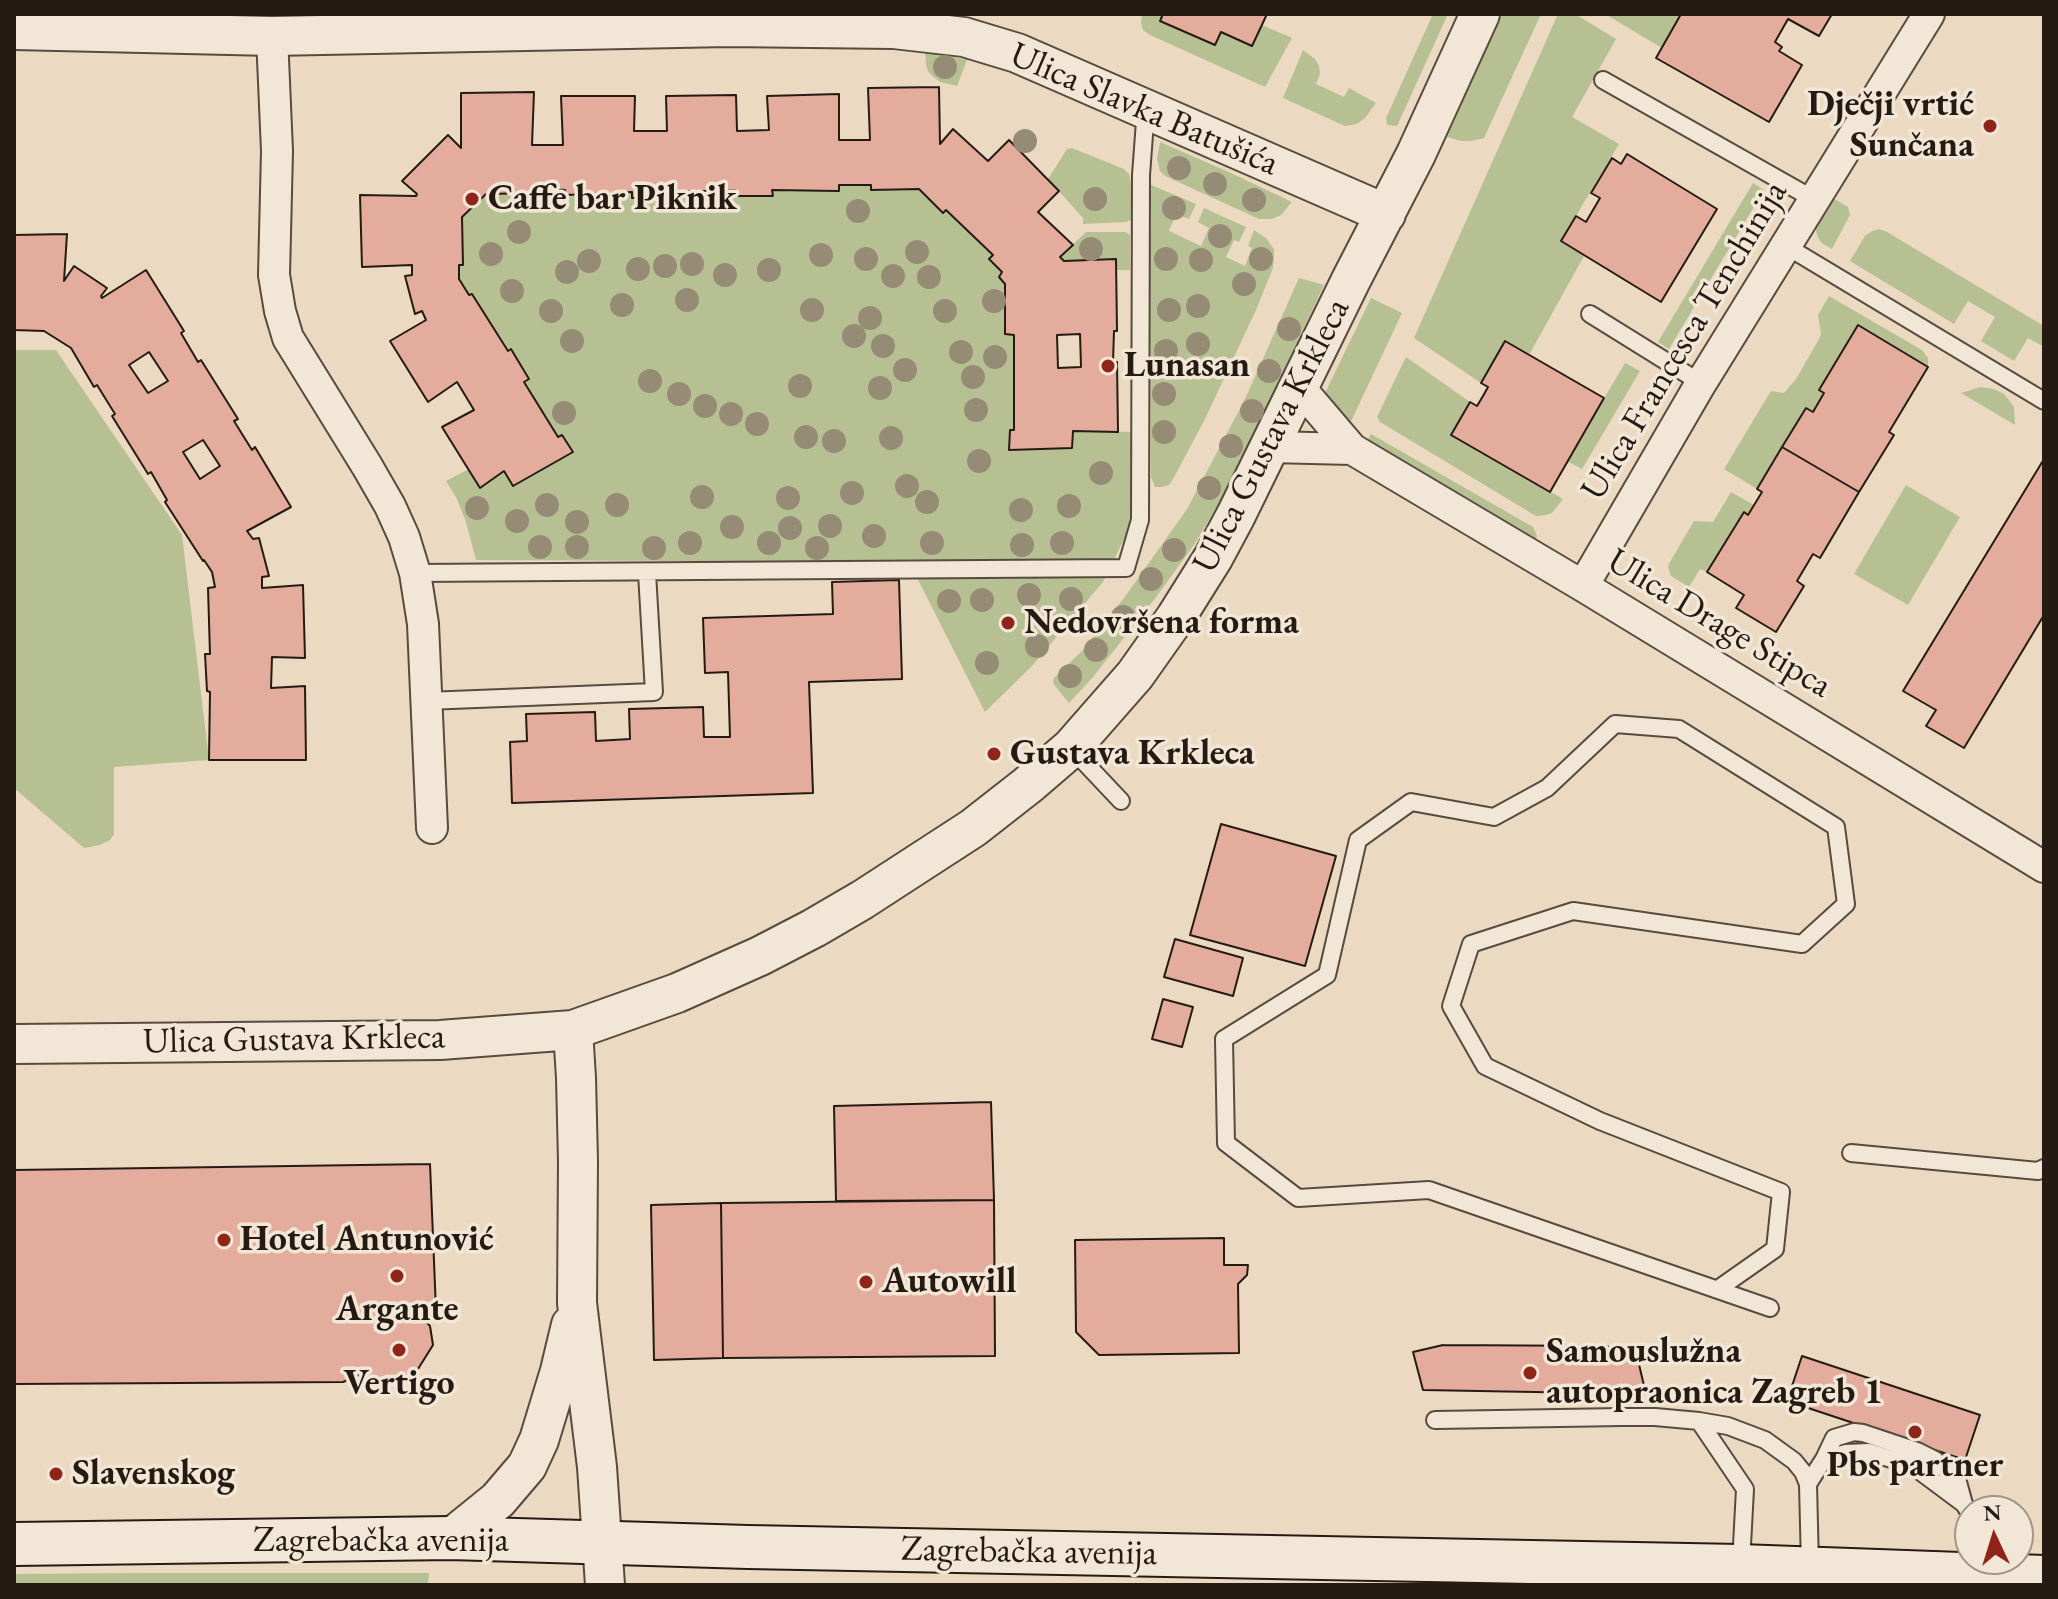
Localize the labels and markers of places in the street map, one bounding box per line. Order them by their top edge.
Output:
place label: Dječji vrtić Sunčana [1807,83,1974,168]
marker: Dječji vrtić Sunčana [1981,117,1999,135]
place label: Caffe bar Piknik [488,177,737,221]
marker: Caffe bar Piknik [463,190,481,208]
place label: Lunasan [1124,344,1250,388]
marker: Lunasan [1099,357,1117,375]
place label: Nedovršena forma [1024,601,1299,645]
marker: Nedovršena forma [999,614,1017,632]
place label: Gustava Krkleca [1010,732,1255,776]
marker: Gustava Krkleca [985,745,1003,763]
place label: Hotel Antunović [240,1218,494,1262]
marker: Hotel Antunović [215,1231,233,1249]
place label: Autowill [882,1260,1017,1304]
marker: Argante [388,1267,406,1285]
marker: Autowill [857,1273,875,1291]
place label: Argante [336,1288,458,1332]
place label: Samouslužna autopraonica Zagreb 1 [1546,1330,1883,1415]
marker: Vertigo [390,1341,408,1359]
place label: Vertigo [343,1362,455,1406]
marker: Samouslužna autopraonica Zagreb 1 [1521,1364,1539,1382]
marker: Pbs partner [1906,1423,1924,1441]
place label: Pbs partner [1826,1444,2004,1488]
place label: Slavenskog [72,1452,235,1496]
marker: Slavenskog [47,1465,65,1483]

